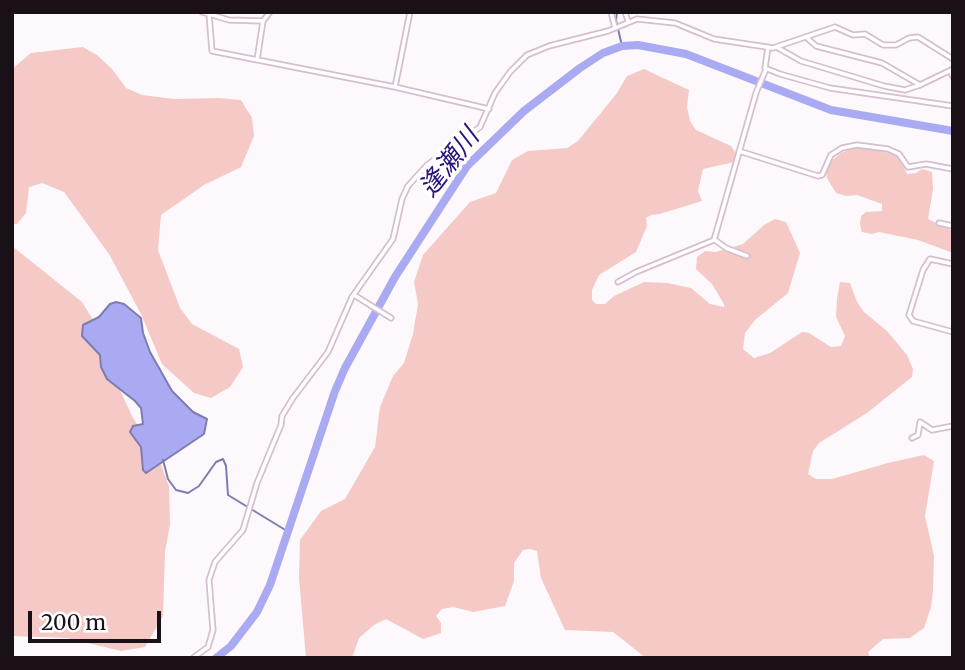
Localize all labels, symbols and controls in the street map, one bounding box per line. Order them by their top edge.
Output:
water label: 逢瀬川 [414,123,486,203]
scale bar [32,596,164,640]
text: 200 m [41,609,106,636]

